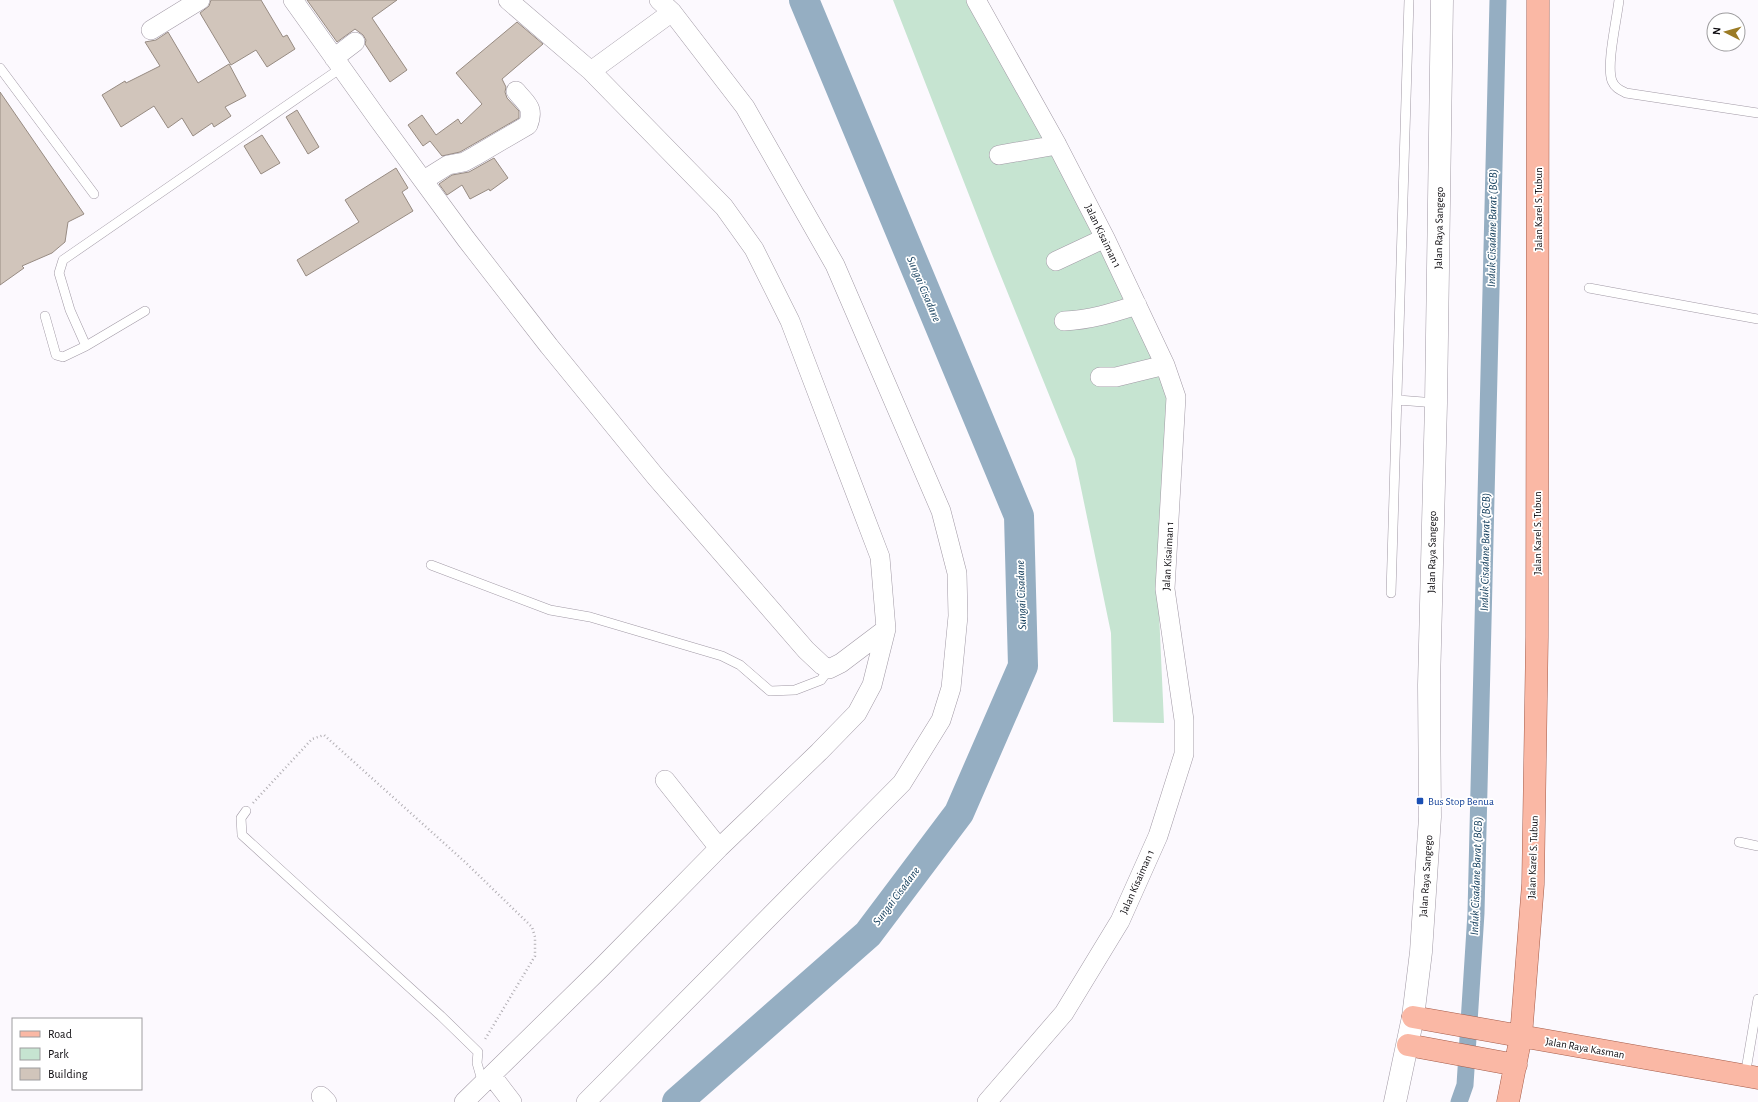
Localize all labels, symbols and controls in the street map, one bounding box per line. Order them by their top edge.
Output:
north arrow [1706,12,1746,52]
text: N [1711,27,1722,35]
street label: Jalan Karel S. Tubun [1533,167,1544,251]
water label: Induk Cisadane Barat (BCB) [1485,169,1499,287]
street label: Jalan Raya Sangego [1433,187,1445,269]
street label: Jalan Kisaiman 1 [1083,203,1123,269]
water label: Sungai Cisadane [905,254,943,324]
street label: Jalan Karel S. Tubun [1532,491,1543,575]
water label: Induk Cisadane Barat (BCB) [1478,493,1492,611]
street label: Jalan Raya Sangego [1426,511,1438,593]
street label: Jalan Kisaiman 1 [1161,521,1175,591]
water label: Sungai Cisadane [1014,559,1028,630]
marker: Bus Stop Benua [1415,796,1425,806]
place label: Bus Stop Benua [1428,796,1494,807]
street label: Jalan Karel S. Tubun [1526,815,1540,899]
water label: Induk Cisadane Barat (BCB) [1468,817,1484,935]
street label: Jalan Raya Sangego [1418,835,1434,917]
street label: Jalan Kisaiman 1 [1118,848,1156,916]
water label: Sungai Cisadane [870,864,922,928]
legend [12,1018,142,1090]
text: Road [48,1028,72,1040]
street label: Jalan Raya Kasman [1545,1036,1625,1060]
text: Park [48,1048,69,1060]
text: Building [48,1068,88,1080]

